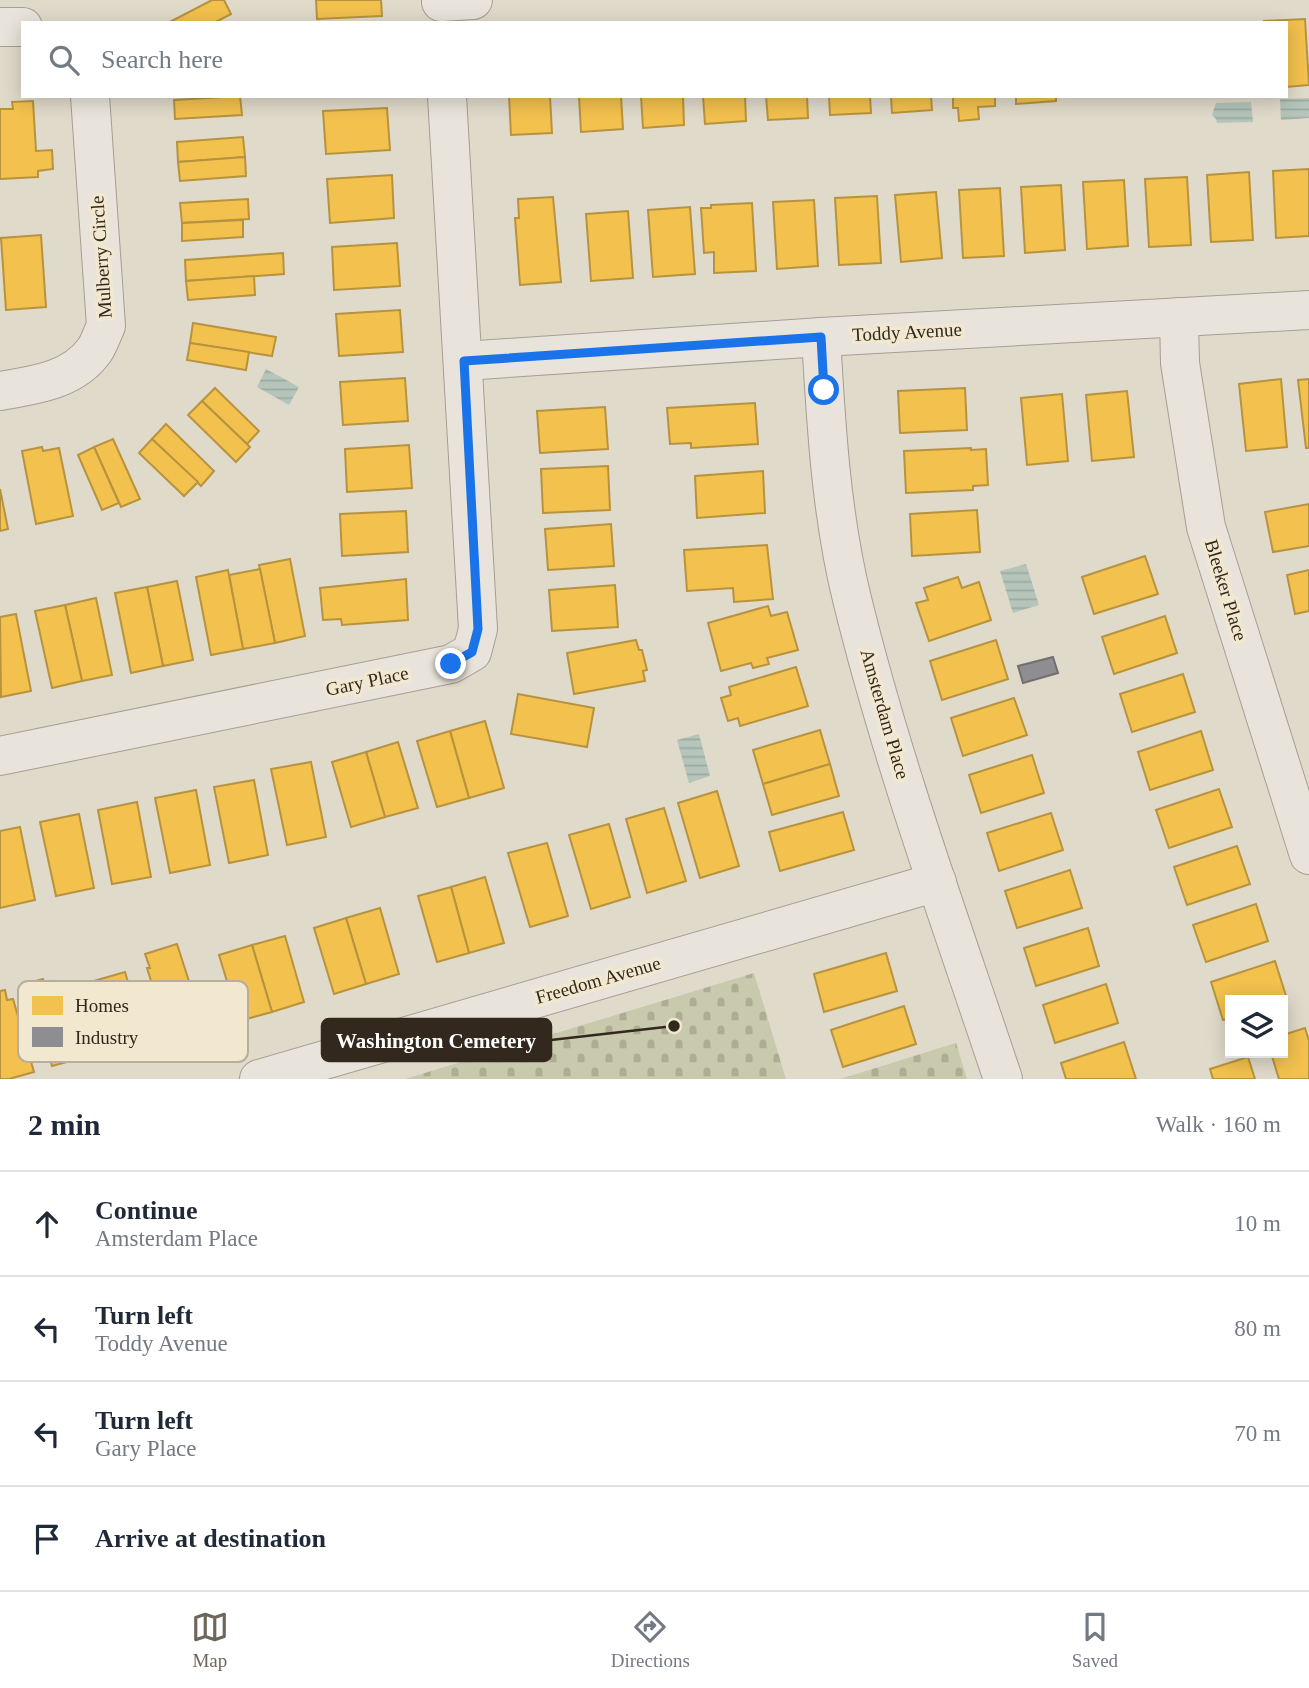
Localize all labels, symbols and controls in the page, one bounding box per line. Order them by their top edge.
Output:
search box [21,21,1288,98]
icon: search [45,41,83,79]
text: Search here [101,45,223,74]
street label: Mulberry Circle [86,195,116,319]
street label: Toddy Avenue [852,319,962,345]
route start [808,374,839,405]
street label: Bleeker Place [1201,537,1251,643]
street label: Amsterdam Place [856,646,914,782]
route end [435,648,466,679]
street label: Gary Place [324,662,410,700]
street label: Freedom Avenue [533,952,663,1008]
legend [18,981,248,1062]
text: Homes [75,995,129,1016]
map controls [1225,995,1288,1058]
button: layers [1225,995,1288,1058]
callout: Washington Cemetery [322,1019,551,1061]
text: Industry [75,1027,139,1048]
text: Washington Cemetery [336,1029,537,1053]
text: 2 min [28,1108,101,1141]
text: Walk · 160 m [1156,1112,1281,1137]
text: Continue [95,1196,198,1225]
icon: ahead [28,1205,66,1243]
text: 10 m [1234,1211,1281,1236]
text: Amsterdam Place [95,1226,258,1251]
text: Turn left [95,1301,193,1330]
icon: left [28,1310,66,1348]
text: 80 m [1234,1316,1281,1341]
text: Toddy Avenue [95,1331,228,1356]
text: Turn left [95,1406,193,1435]
icon: left [28,1415,66,1453]
text: 70 m [1234,1421,1281,1446]
text: Gary Place [95,1436,197,1461]
icon: arrive [28,1520,66,1558]
text: Arrive at destination [95,1524,326,1553]
tab: Map [191,1608,229,1672]
tab: Directions [611,1608,690,1672]
tab: Saved [1072,1608,1118,1672]

